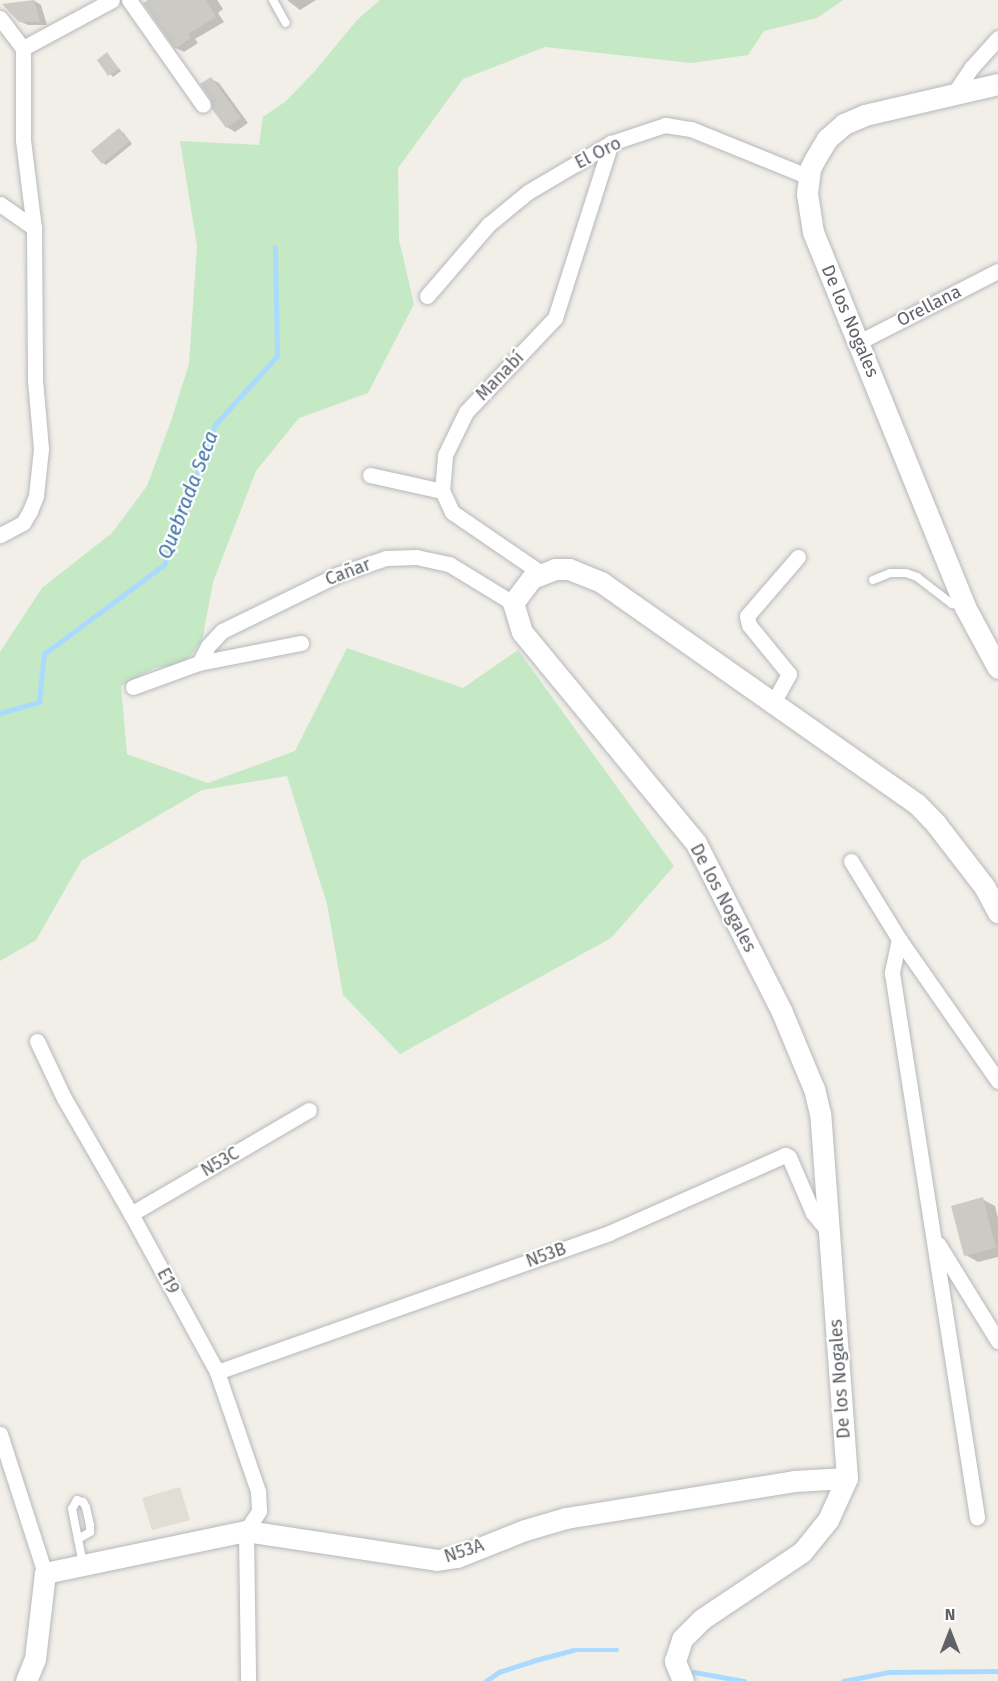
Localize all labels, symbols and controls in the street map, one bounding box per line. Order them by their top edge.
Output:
street label: El Oro [571,132,625,174]
street label: De los Nogales [817,262,883,380]
street label: Orellana [893,281,965,331]
street label: Manabí [471,347,529,405]
water label: Quebrada Seca [153,428,223,562]
street label: Cañar [322,553,374,591]
street label: De los Nogales [685,840,761,956]
street label: N53C [197,1143,243,1181]
street label: N53B [523,1238,569,1272]
street label: E19 [152,1264,184,1298]
street label: De los Nogales [825,1318,855,1440]
street label: N53A [441,1534,487,1568]
north arrow [920,1603,980,1663]
text: N [945,1605,955,1624]

